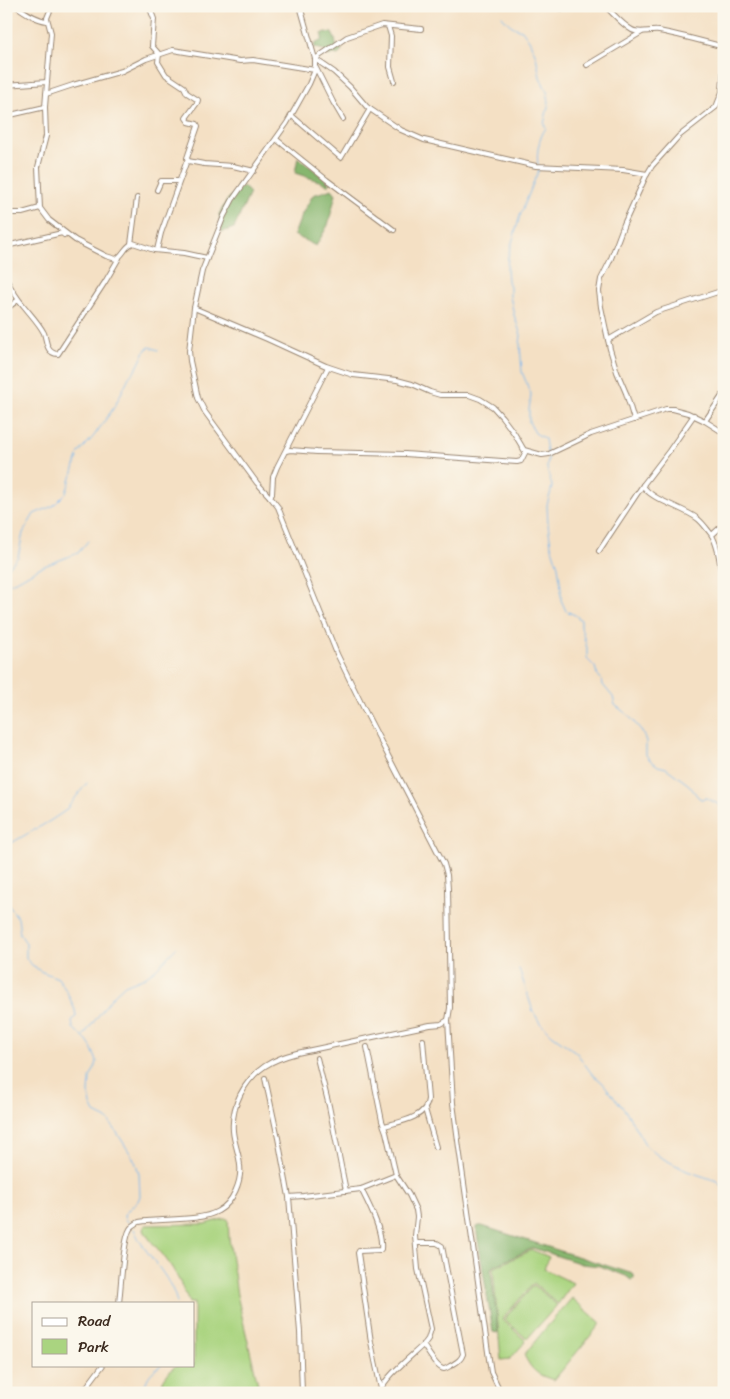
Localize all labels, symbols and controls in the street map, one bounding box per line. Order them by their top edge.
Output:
legend [32,1302,195,1366]
text: Road [78,1308,111,1334]
text: Park [78,1334,109,1360]

